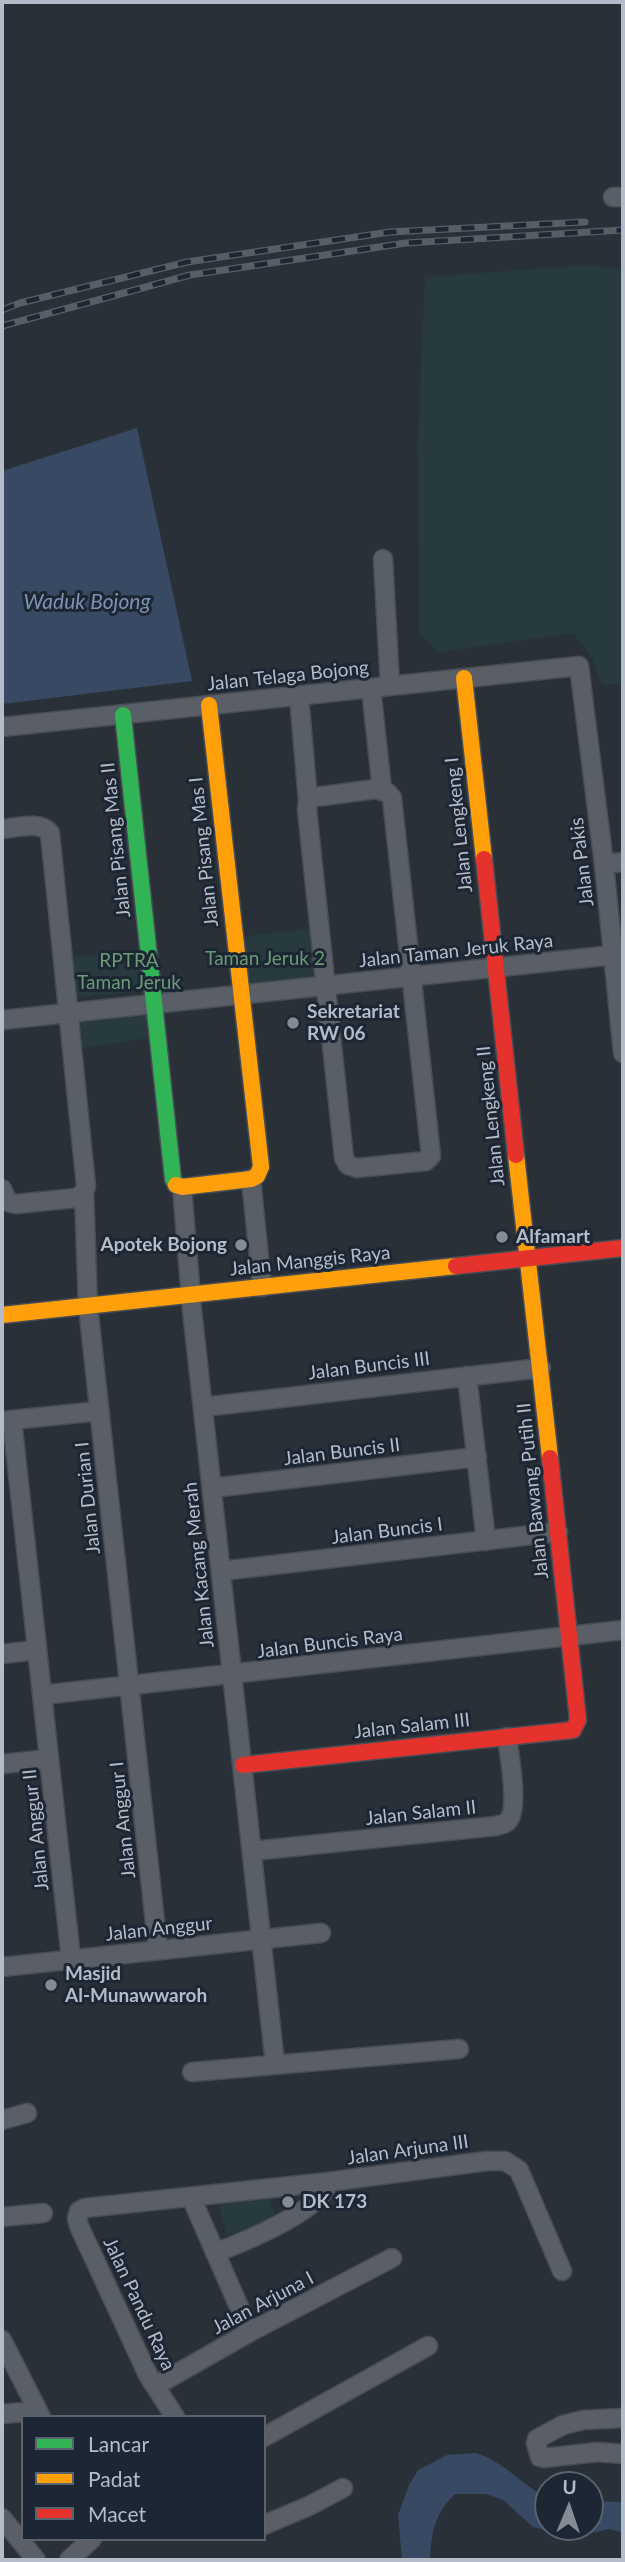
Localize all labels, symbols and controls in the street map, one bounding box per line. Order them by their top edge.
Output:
water label: Waduk Bojong [23,589,151,615]
street label: Jalan Telaga Bojong [206,656,370,696]
street label: Jalan Lengkeng I [441,756,477,894]
street label: Jalan Pisang Mas II [97,761,135,919]
street label: Jalan Pisang Mas I [185,776,223,928]
street label: Jalan Pakis [565,816,599,908]
street label: Jalan Taman Jeruk Raya [358,929,554,973]
park label: Taman Jeruk 2 [205,948,325,970]
park label: RPTRA Taman Jeruk [77,950,181,994]
place label: Sekretariat RW 06 [307,1001,400,1045]
marker: Sekretariat RW 06 [285,1015,301,1031]
street label: Jalan Lengkeng II [472,1045,510,1187]
place label: Alfamart [516,1226,590,1248]
marker: Alfamart [494,1229,510,1245]
place label: Apotek Bojong [101,1234,227,1256]
marker: Apotek Bojong [233,1237,249,1253]
street label: Jalan Manggis Raya [229,1241,391,1281]
street label: Jalan Buncis III [307,1347,431,1385]
street label: Jalan Bawang Putih II [512,1402,554,1580]
street label: Jalan Buncis II [282,1434,402,1470]
street label: Jalan Durian I [71,1441,105,1555]
street label: Jalan Kacang Merah [179,1481,219,1649]
street label: Jalan Buncis I [330,1513,444,1549]
street label: Jalan Buncis Raya [256,1623,404,1663]
street label: Jalan Salam III [353,1709,471,1743]
street label: Jalan Anggur I [106,1760,140,1880]
street label: Jalan Anggur II [18,1768,54,1892]
street label: Jalan Salam II [365,1796,477,1830]
street label: Jalan Anggur [105,1912,213,1946]
place label: Masjid Al-Munawwaroh [65,1963,207,2007]
marker: Masjid Al-Munawwaroh [43,1977,59,1993]
street label: Jalan Arjuna III [346,2130,470,2170]
place label: DK 173 [302,2191,367,2213]
marker: DK 173 [280,2194,296,2210]
street label: Jalan Pandu Raya [98,2234,180,2374]
street label: Jalan Arjuna I [208,2267,318,2339]
legend [21,2415,266,2541]
text: Lancar [88,2431,149,2456]
text: Padat [88,2466,140,2491]
north arrow [534,2471,604,2541]
text: U [562,2475,577,2498]
text: Macet [88,2501,146,2526]

